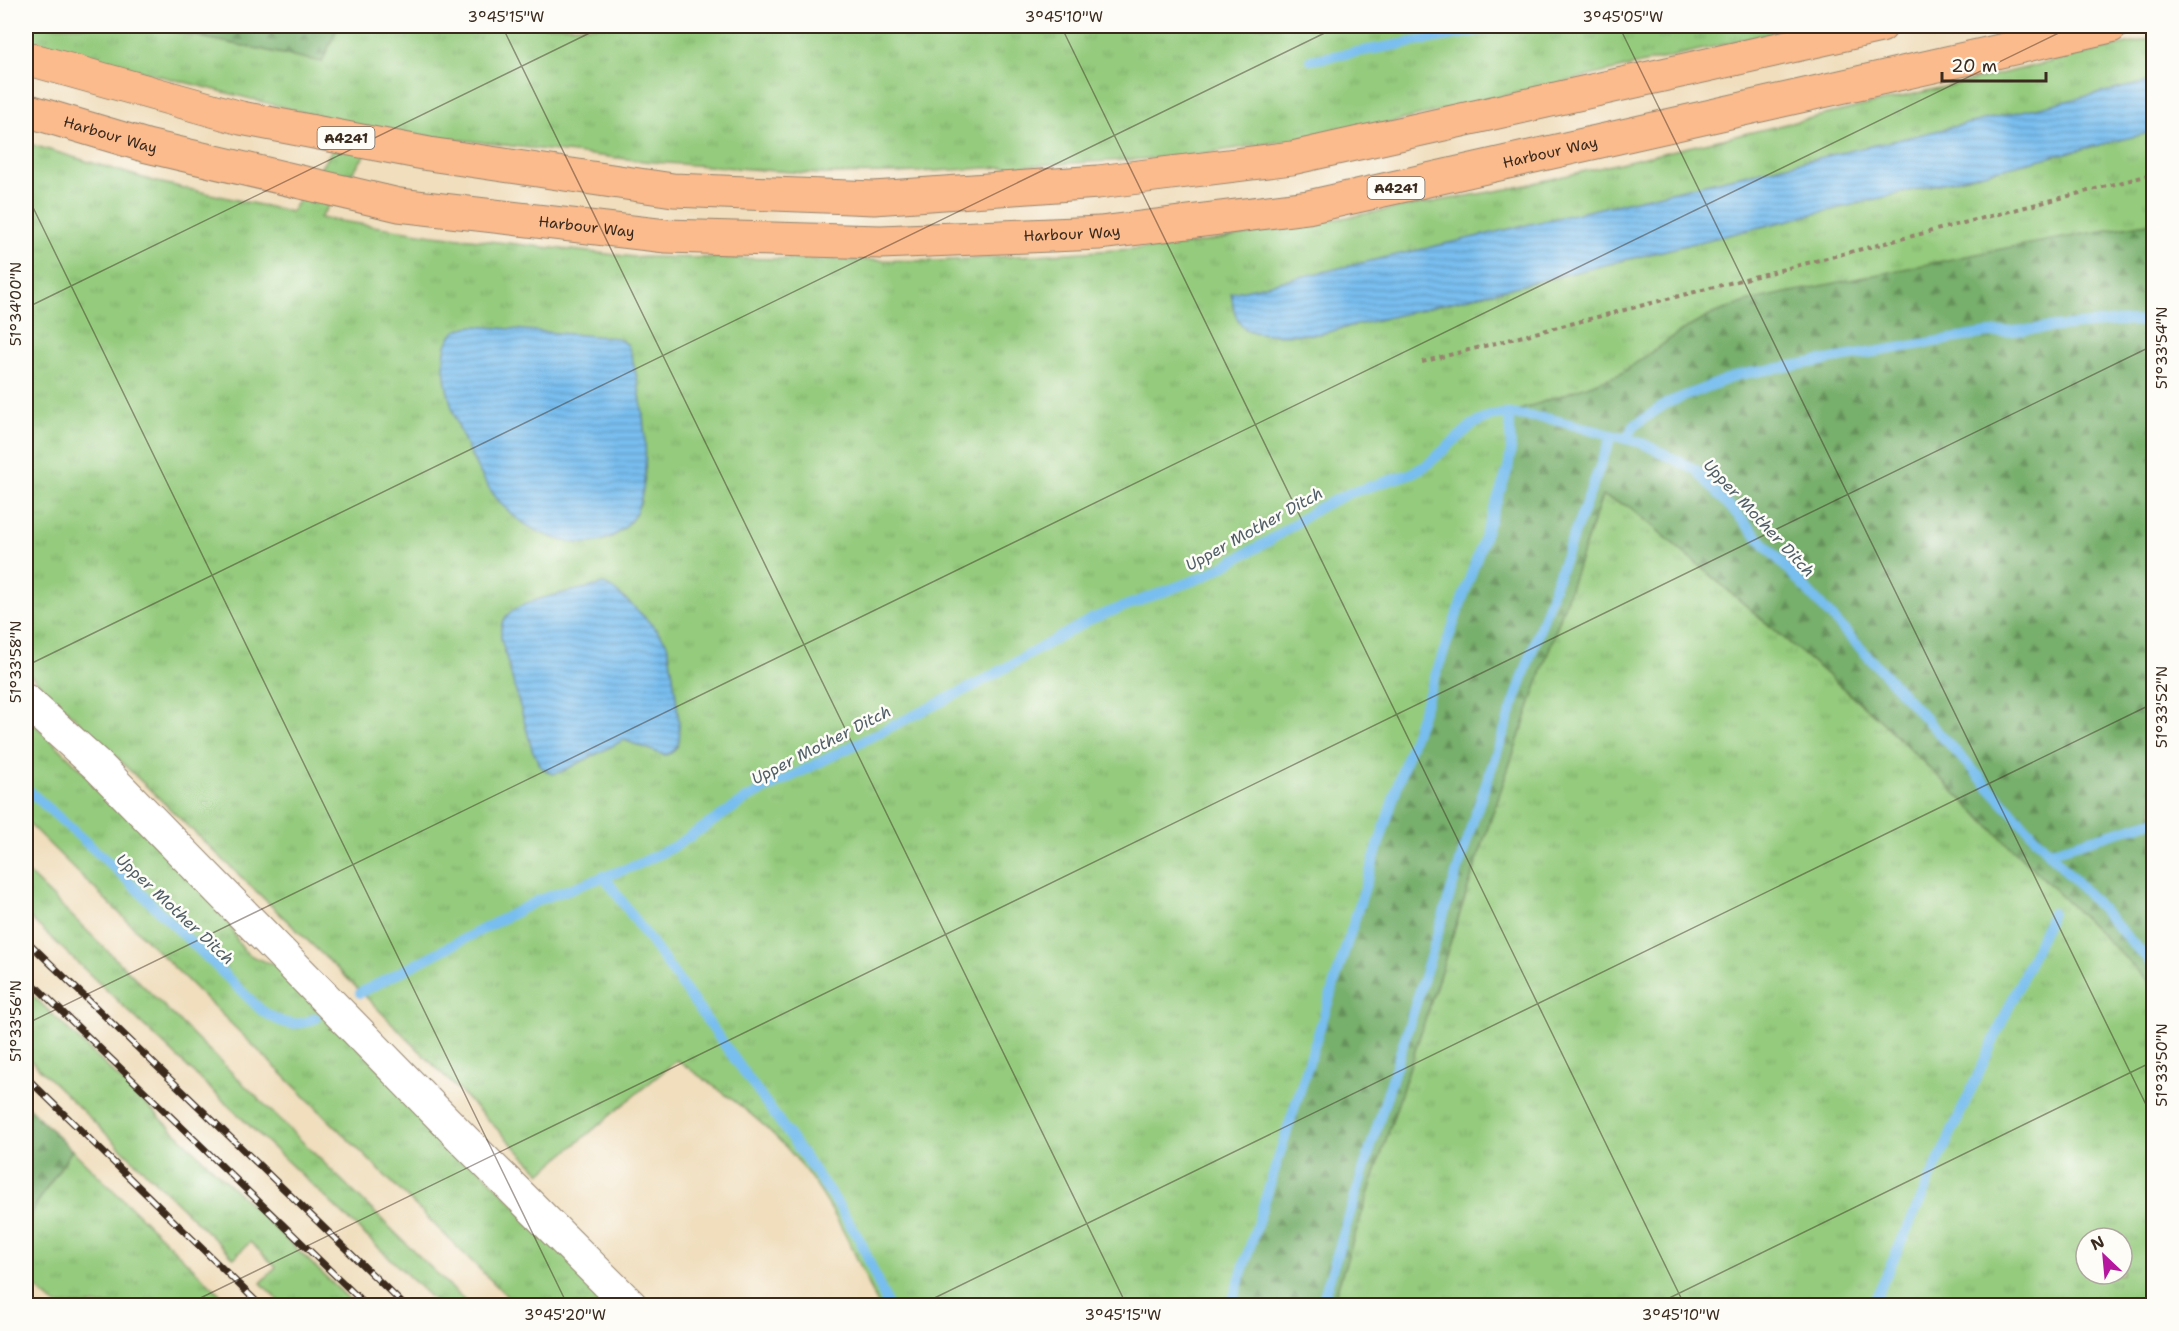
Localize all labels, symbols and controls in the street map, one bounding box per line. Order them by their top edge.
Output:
text: 3°45'15"W [467,7,545,27]
text: 3°45'10"W [1025,7,1103,27]
text: 3°45'05"W [1583,7,1663,27]
scale bar [1942,45,2046,83]
text: 20 m [1951,54,1997,78]
street label: Harbour Way [61,112,159,158]
road number: A4241 [318,127,374,149]
street label: Harbour Way [1501,132,1600,173]
road number: A4241 [1368,177,1424,199]
street label: Harbour Way [537,211,636,242]
street label: Harbour Way [1023,221,1121,246]
text: 51°34'00"N [6,262,26,346]
text: 51°33'54"N [2152,307,2172,389]
water label: Upper Mother Ditch [1699,455,1819,581]
water label: Upper Mother Ditch [1182,482,1326,576]
text: 51°33'58"N [6,621,26,703]
text: 51°33'52"N [2152,666,2172,748]
water label: Upper Mother Ditch [748,701,894,789]
water label: Upper Mother Ditch [112,849,238,969]
text: 51°33'56"N [6,980,26,1062]
text: 51°33'50"N [2152,1023,2172,1107]
north arrow [2074,1226,2134,1286]
text: N [2087,1231,2108,1255]
text: 3°45'20"W [524,1305,606,1325]
text: 3°45'15"W [1084,1305,1162,1325]
text: 3°45'10"W [1642,1305,1720,1325]

